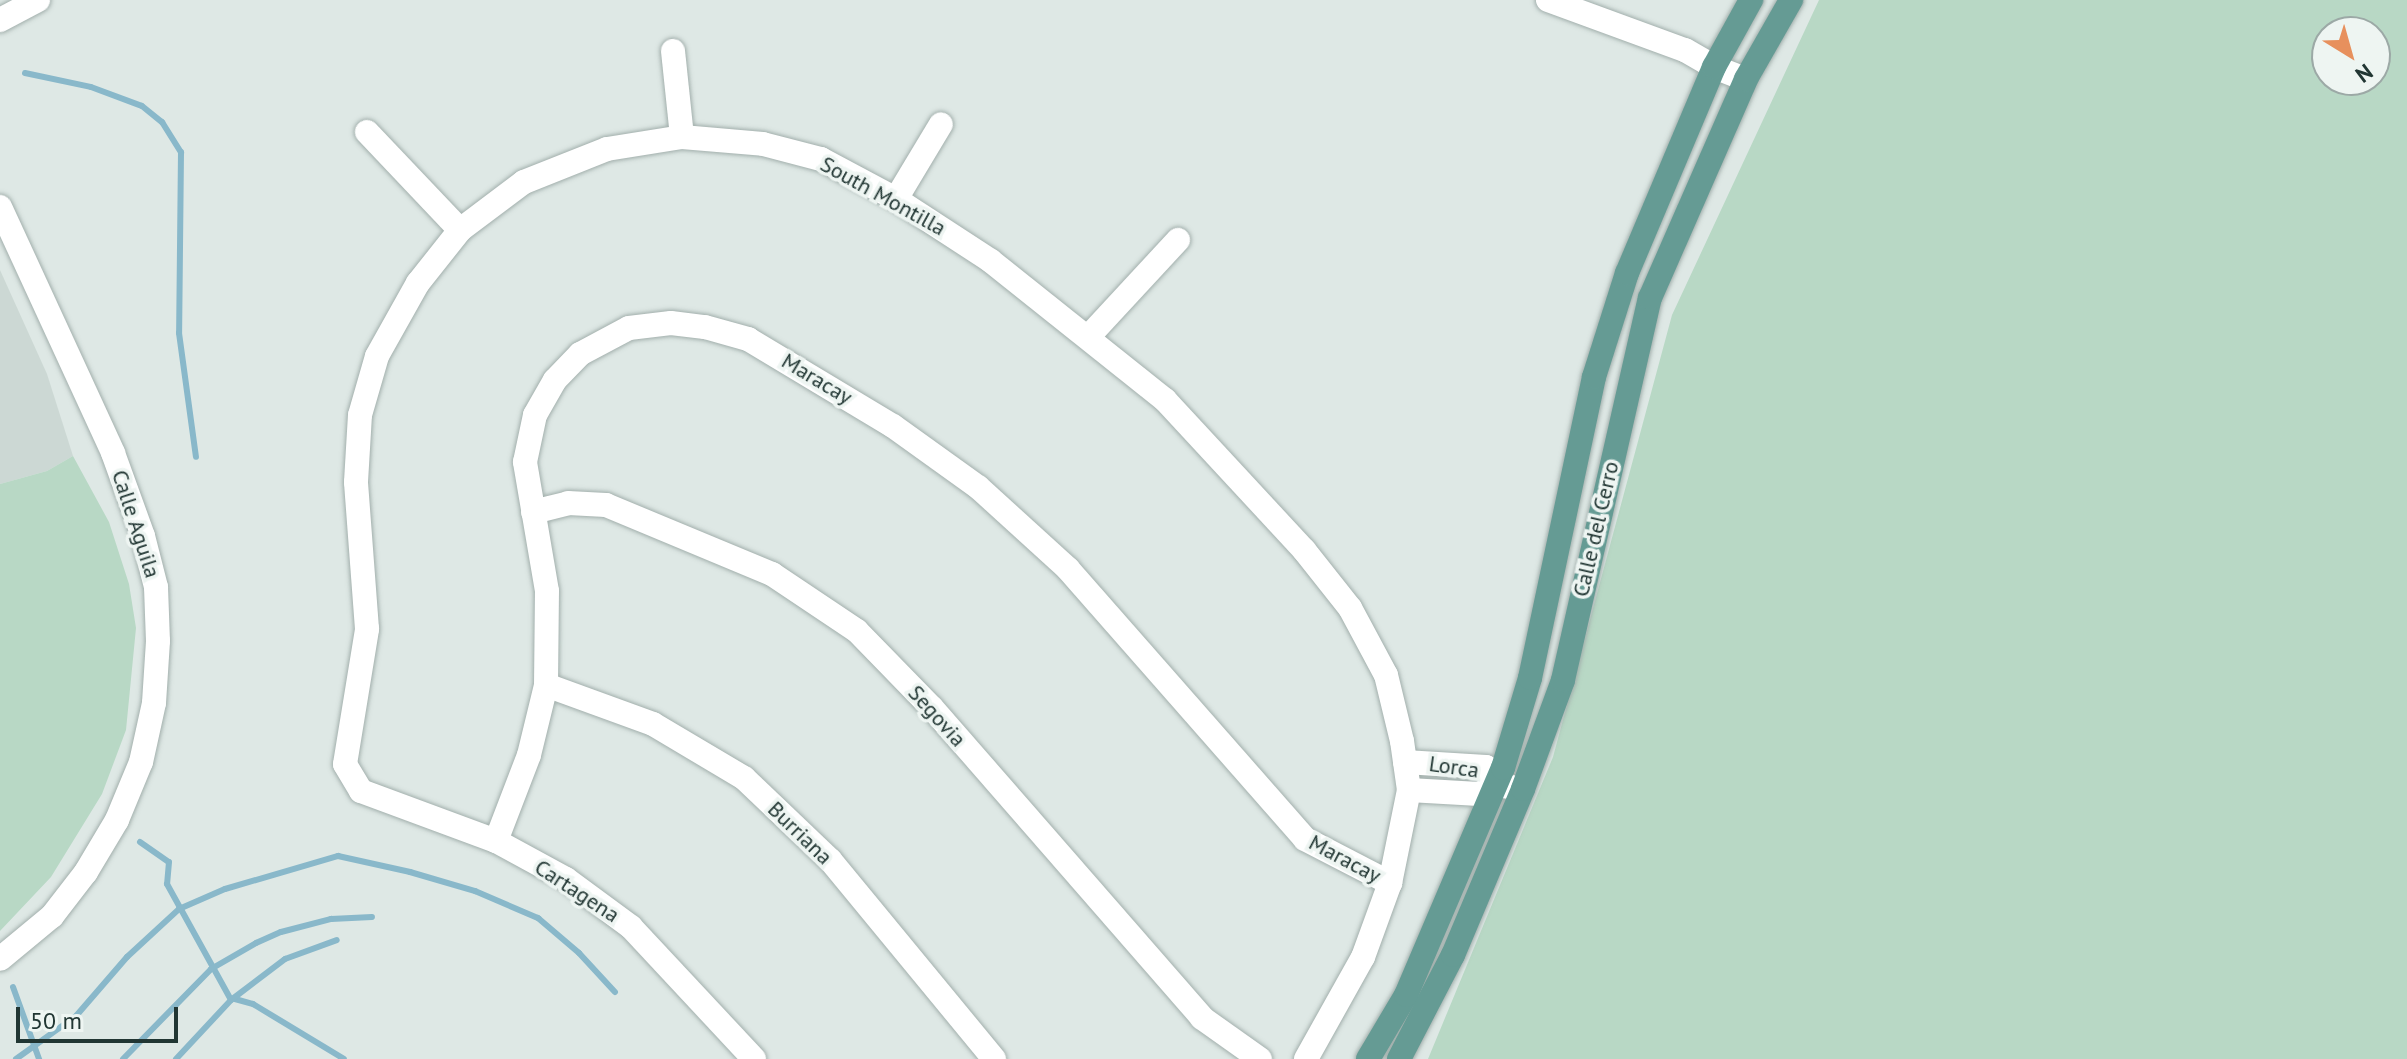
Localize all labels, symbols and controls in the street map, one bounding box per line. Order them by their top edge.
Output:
north arrow [2311,16,2391,96]
text: N [2350,58,2378,89]
street label: South Montilla [816,151,950,241]
street label: Maracay [777,348,857,410]
street label: Calle del Cerro [1568,459,1624,599]
street label: Calle Aguila [106,466,166,582]
street label: Segovia [903,680,971,752]
street label: Lorca [1427,750,1481,784]
street label: Burriana [762,796,838,870]
street label: Maracay [1304,829,1386,889]
street label: Cartagena [530,854,624,928]
scale bar [20,991,182,1041]
text: 50 m [30,1005,82,1036]

